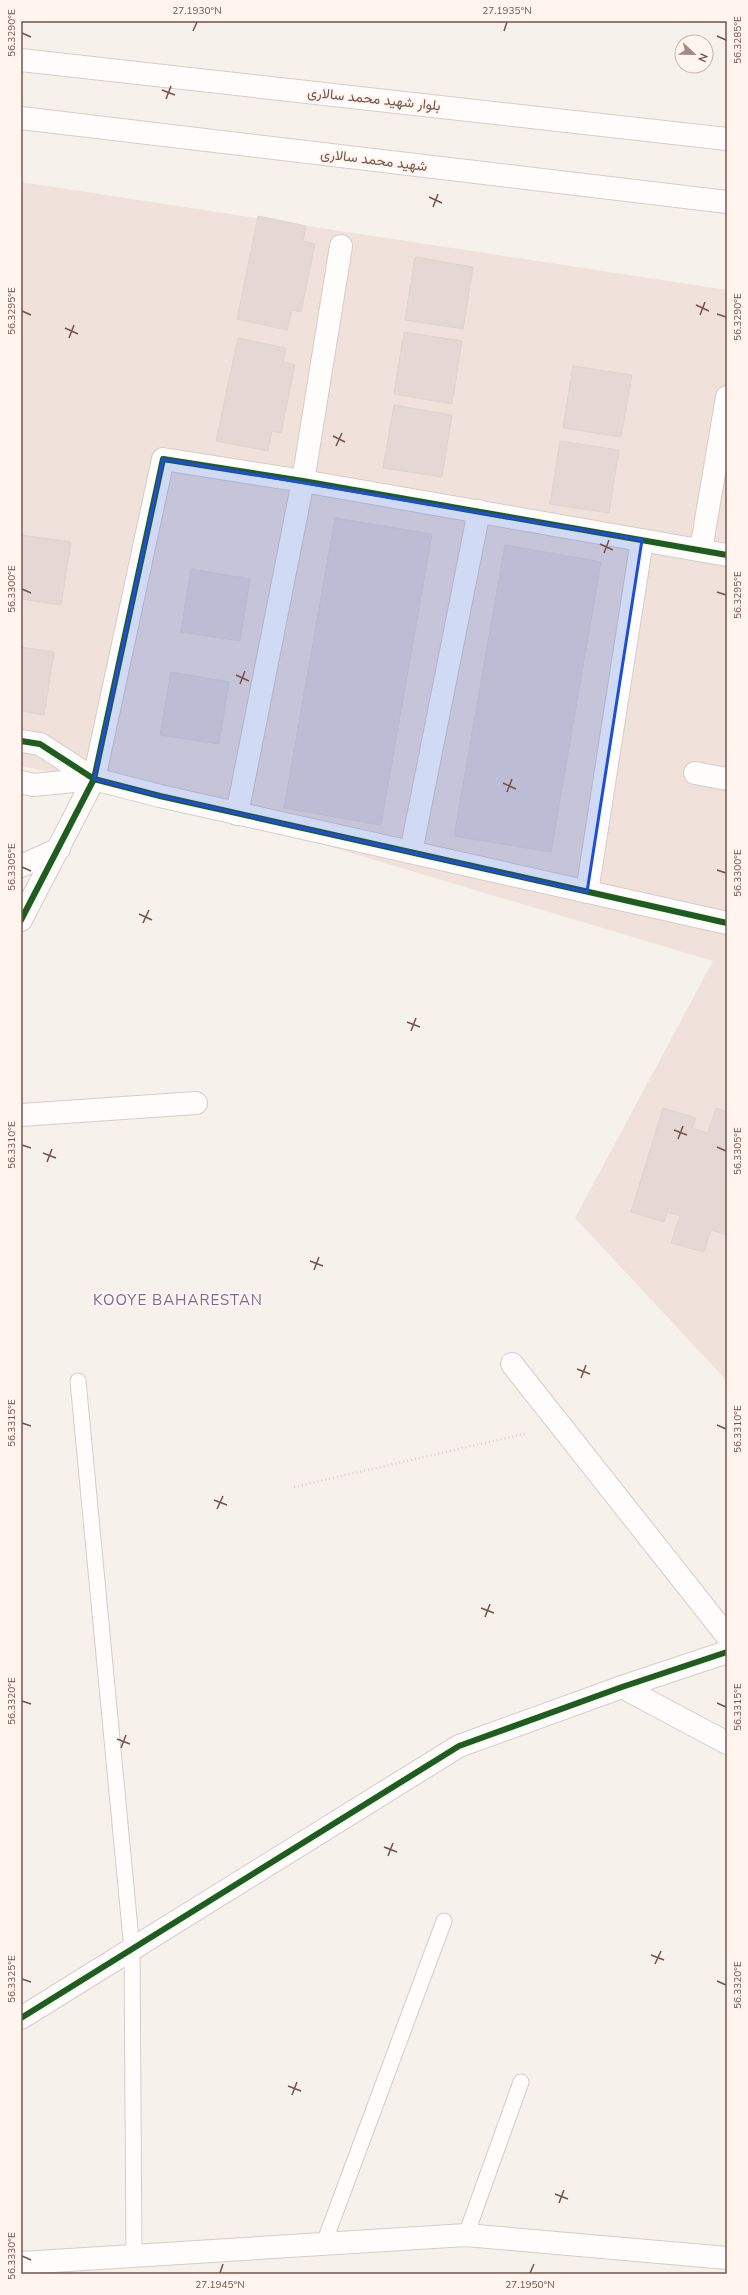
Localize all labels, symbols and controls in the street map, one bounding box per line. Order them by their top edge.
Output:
text: 27.1930°N [172,4,222,18]
text: 27.1935°N [482,4,532,18]
text: 56.3290°E [5,9,19,57]
text: 56.3285°E [731,16,745,64]
north arrow [674,34,714,74]
text: N [694,51,711,64]
street label: بلوار شهید محمد سالاری [306,83,442,115]
street label: شهید محمد سالاری [319,144,429,176]
text: 56.3295°E [5,287,19,335]
text: 56.3290°E [731,293,745,341]
text: 56.3300°E [5,565,19,613]
text: 56.3295°E [731,571,745,619]
text: 56.3305°E [5,843,19,891]
text: 56.3300°E [731,849,745,897]
text: 56.3310°E [5,1121,19,1169]
text: 56.3305°E [731,1127,745,1175]
district label: KOOYE BAHARESTAN [93,1290,263,1310]
text: 56.3315°E [5,1399,19,1447]
text: 56.3310°E [731,1405,745,1453]
text: 56.3320°E [5,1677,19,1725]
text: 56.3315°E [731,1683,745,1731]
text: 56.3325°E [5,1955,19,2003]
text: 56.3320°E [731,1961,745,2009]
text: 56.3330°E [5,2232,19,2280]
text: 27.1945°N [195,2278,245,2292]
text: 27.1950°N [505,2278,555,2292]

